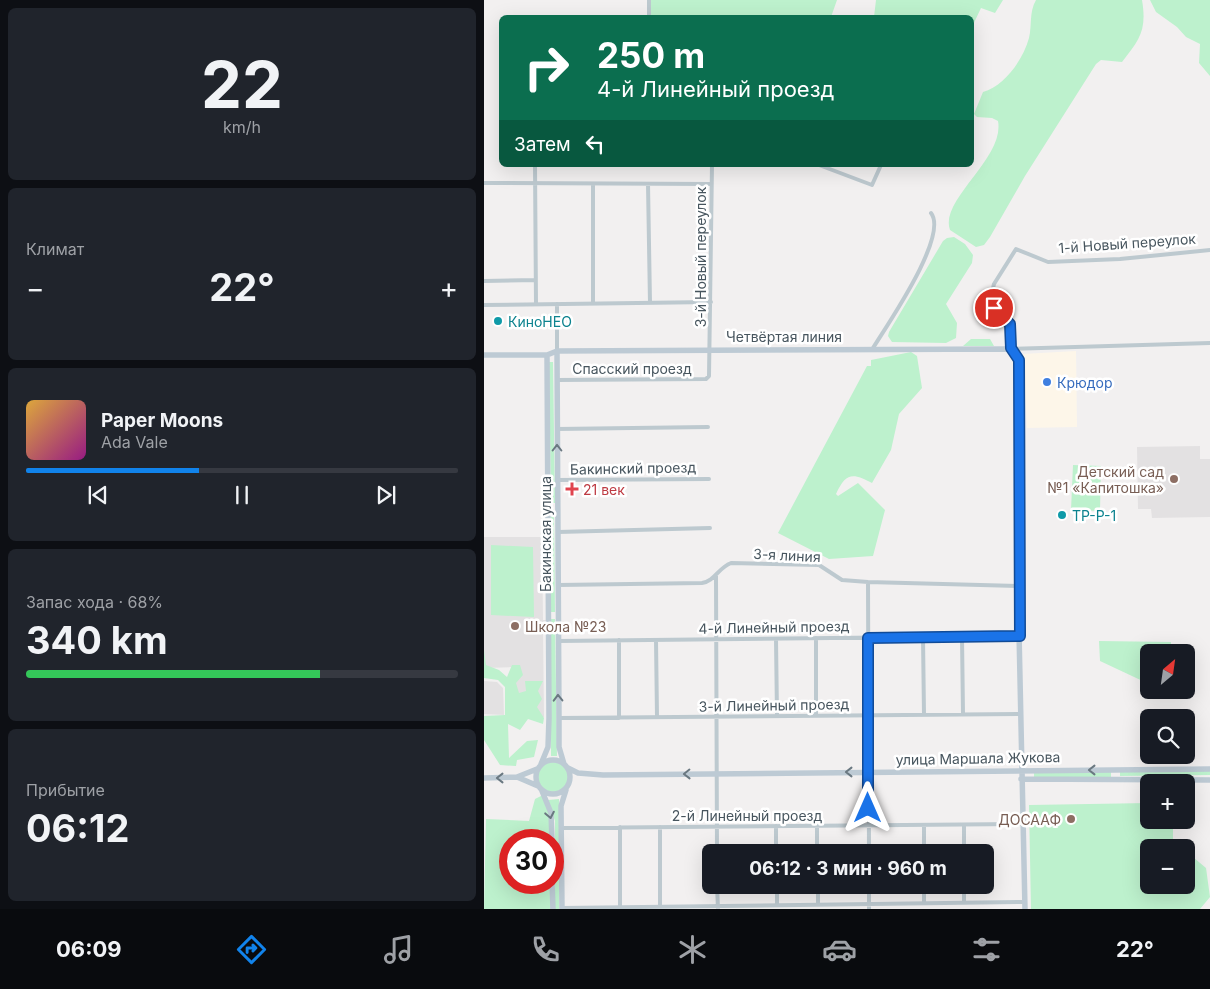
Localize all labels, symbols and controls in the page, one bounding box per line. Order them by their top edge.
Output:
text: 250 m [597,34,705,76]
icon: right [514,35,579,100]
text: 22 [201,45,283,124]
text: 4-й Линейный проезд [597,76,834,102]
text: km/h [223,117,261,137]
icon: left [581,130,609,158]
text: Затем [514,133,571,156]
street label: 3-й Новый переулок [692,186,709,327]
street label: 1-й Новый переулок [1058,230,1197,256]
text: Климат [26,239,84,259]
text: 22° [209,264,275,310]
text: − [26,271,45,305]
text: + [439,271,458,305]
pin [973,287,1015,329]
icon: arrive [980,294,1008,322]
place label: КиноНЕО [508,313,572,330]
marker: КиноНЕО [492,315,504,327]
street label: Четвёртая линия [726,328,842,345]
street label: Спасский проезд [572,360,692,377]
place label: Крюдор [1057,374,1113,391]
marker: Крюдор [1041,376,1053,388]
text: Paper Moons [101,409,223,432]
text: Ada Vale [101,432,168,452]
one-way arrow [552,444,562,452]
street label: Бакинский проезд [570,458,696,478]
place label: Детский сад №1 «Капитошка» [1047,463,1164,496]
marker: Детский сад №1 «Капитошка» [1168,473,1180,485]
street label: Бакинская улица [537,476,554,592]
icon: previous [84,481,112,509]
icon: pause [228,481,256,509]
icon: next [372,481,400,509]
place label: 21 век [583,481,625,498]
marker: 21 век [565,482,579,496]
place label: ТР-Р-1 [1072,507,1116,524]
marker: ТР-Р-1 [1056,509,1068,521]
street label: 3-я линия [753,545,821,565]
text: Запас хода · 68% [26,592,163,612]
text: 340 km [26,617,168,663]
street label: 4-й Линейный проезд [698,617,850,637]
place label: Школа №23 [525,618,606,635]
marker: Школа №23 [509,620,521,632]
north arrow [1140,644,1195,699]
map controls [1140,644,1195,894]
one-way arrow [553,694,564,702]
street label: 3-й Линейный проезд [699,695,850,715]
button: search [1140,709,1195,764]
street label: улица Маршала Жукова [895,748,1061,768]
one-way arrow [1087,765,1095,775]
one-way arrow [845,767,853,777]
one-way arrow [683,768,691,779]
one-way arrow [496,772,504,783]
button: + [1140,774,1195,829]
text: Прибытие [26,780,105,800]
position arrow [841,781,893,833]
text: 06:12 [26,805,129,851]
street label: 2-й Линейный проезд [672,807,822,824]
one-way arrow [545,810,555,819]
place label: ДОСААФ [998,811,1061,828]
marker: ДОСААФ [1065,813,1077,825]
speed limit sign: 30 [499,829,564,894]
button: − [1140,839,1195,894]
text: 06:12 · 3 мин · 960 m [749,857,947,880]
icon: directions [234,932,269,967]
icon: music [381,932,416,967]
icon: phone [528,932,563,967]
icon: climate [675,932,710,967]
icon: car [822,932,857,967]
icon: filters [969,932,1004,967]
text: 06:09 [56,936,122,962]
text: 22° [1116,936,1154,962]

